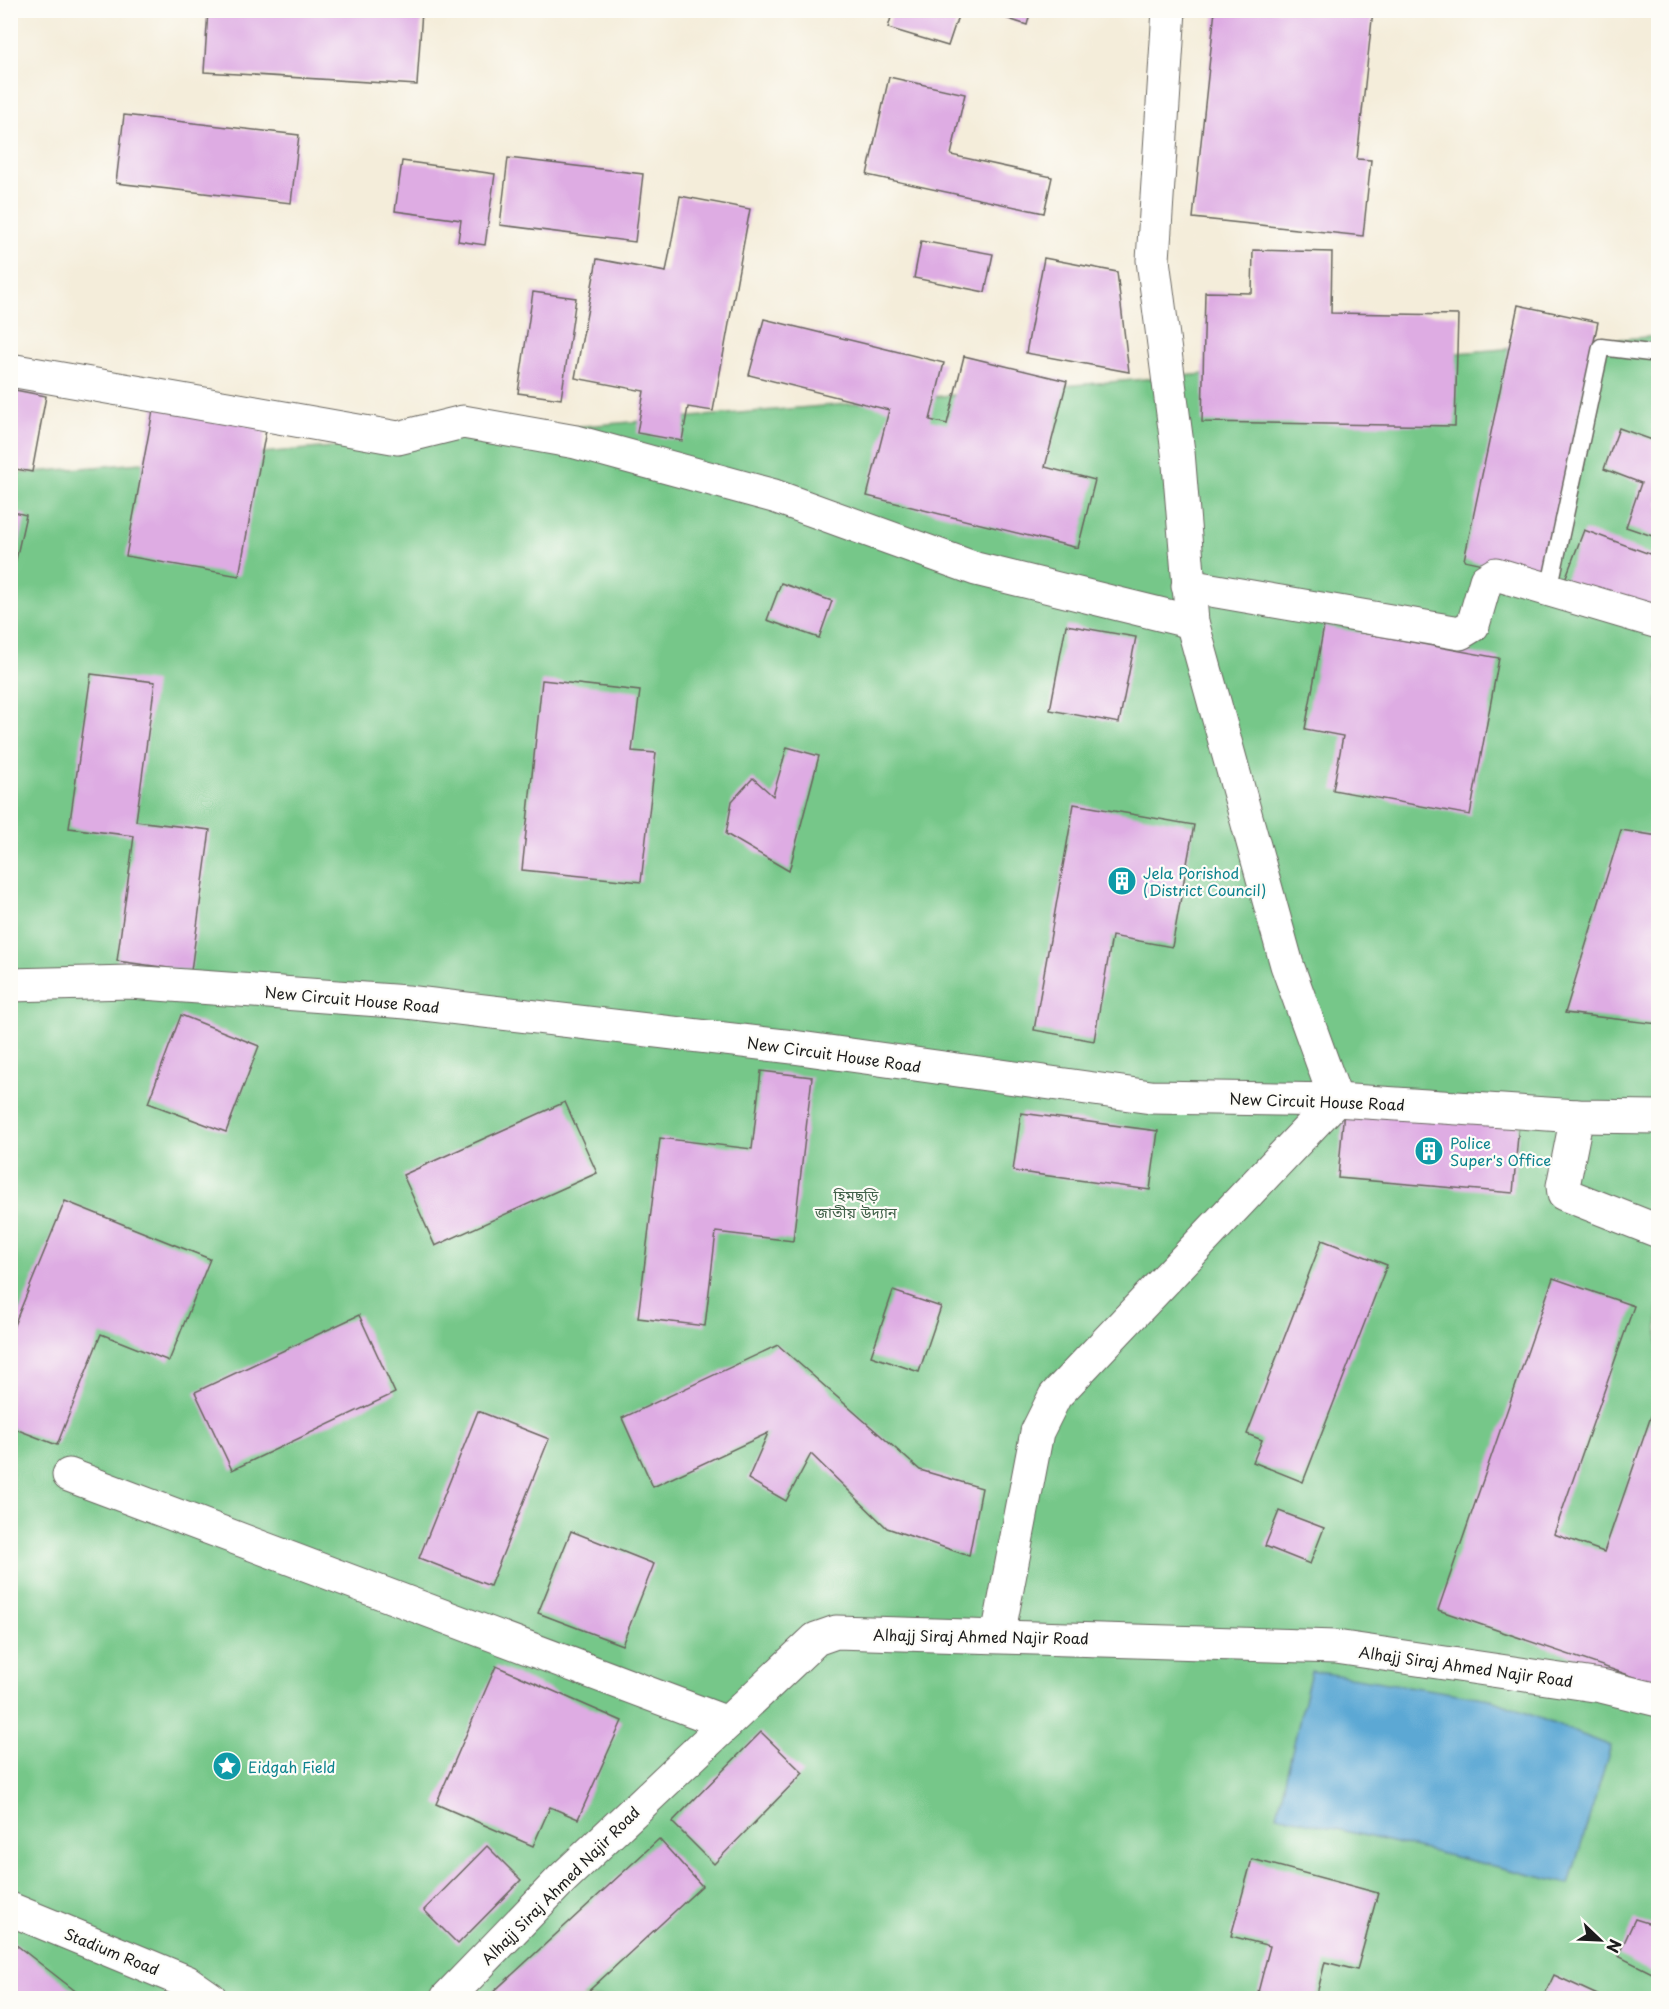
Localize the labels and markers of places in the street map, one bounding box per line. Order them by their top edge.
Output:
place label: Jela Porishod (District Council) [1143,861,1266,901]
building icon: Jela Porishod (District Council) [1106,865,1138,897]
place label: Police Super's Office [1450,1131,1551,1171]
building icon: Police Super's Office [1413,1135,1445,1167]
place icon: Eidgah Field [211,1750,243,1782]
place label: Eidgah Field [248,1755,335,1778]

